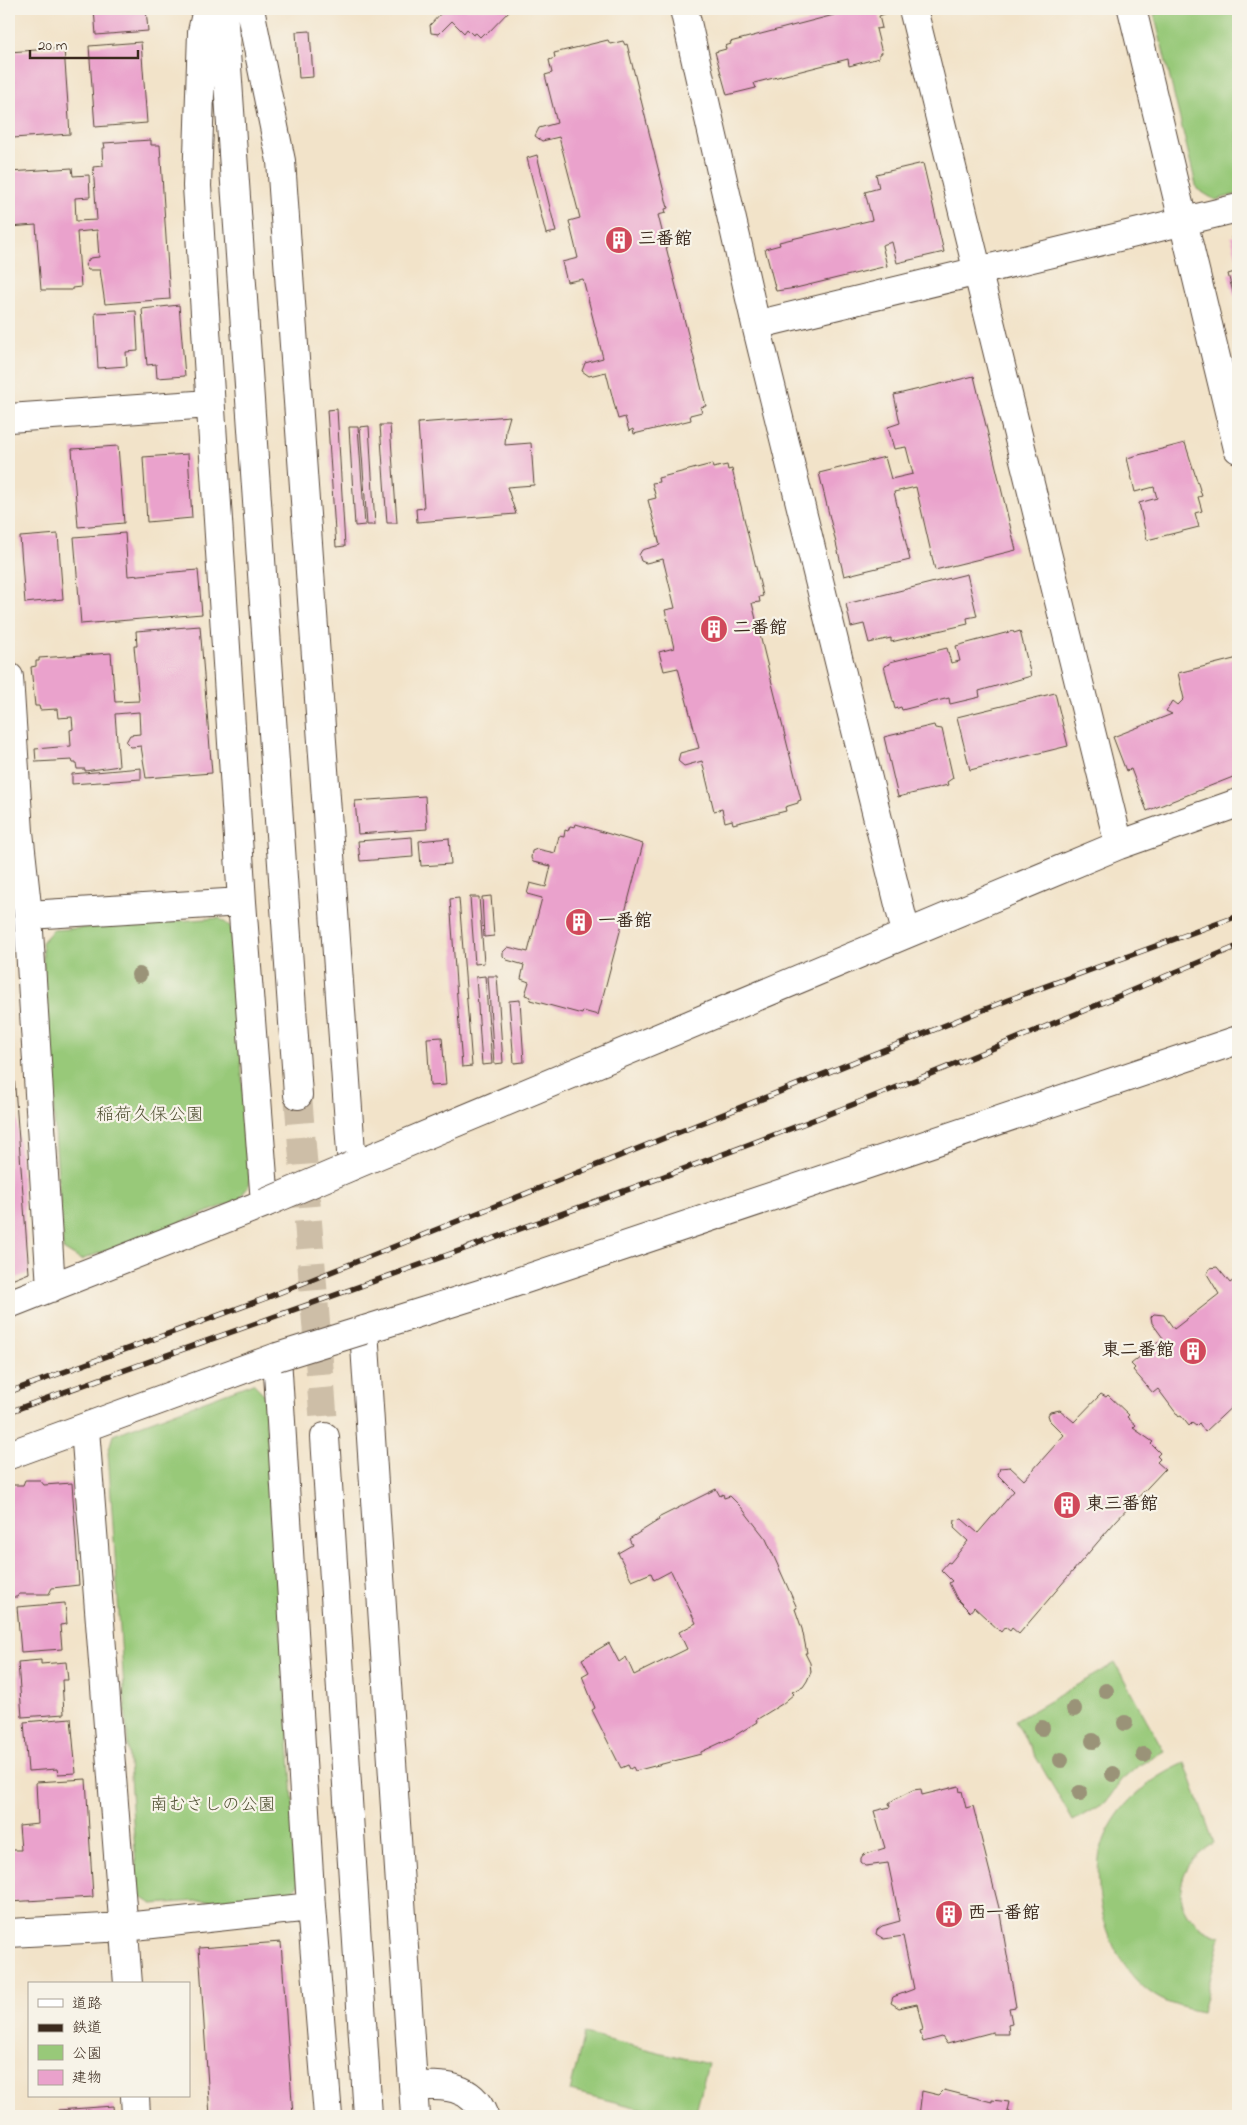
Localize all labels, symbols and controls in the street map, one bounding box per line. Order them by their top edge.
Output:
scale bar [30,28,138,60]
text: 20 m [38,35,68,57]
building icon: 三番館 [604,225,634,255]
place label: 三番館 [638,227,692,253]
building icon: 二番館 [699,614,729,644]
place label: 二番館 [733,616,787,642]
building icon: 一番館 [564,907,594,937]
place label: 一番館 [598,909,652,935]
park label: 稲荷久保公園 [96,1103,204,1129]
building icon: 東二番館 [1178,1336,1208,1366]
place label: 東二番館 [1102,1338,1174,1364]
building icon: 東三番館 [1052,1490,1082,1520]
place label: 東三番館 [1086,1492,1158,1518]
park label: 南むさしの公園 [150,1793,276,1819]
building icon: 西一番館 [934,1899,964,1929]
place label: 西一番館 [968,1901,1040,1927]
legend [28,1982,190,2098]
text: 道路 [72,1993,102,2015]
text: 鉄道 [72,2017,102,2039]
text: 公園 [72,2043,102,2065]
text: 建物 [72,2067,102,2089]

